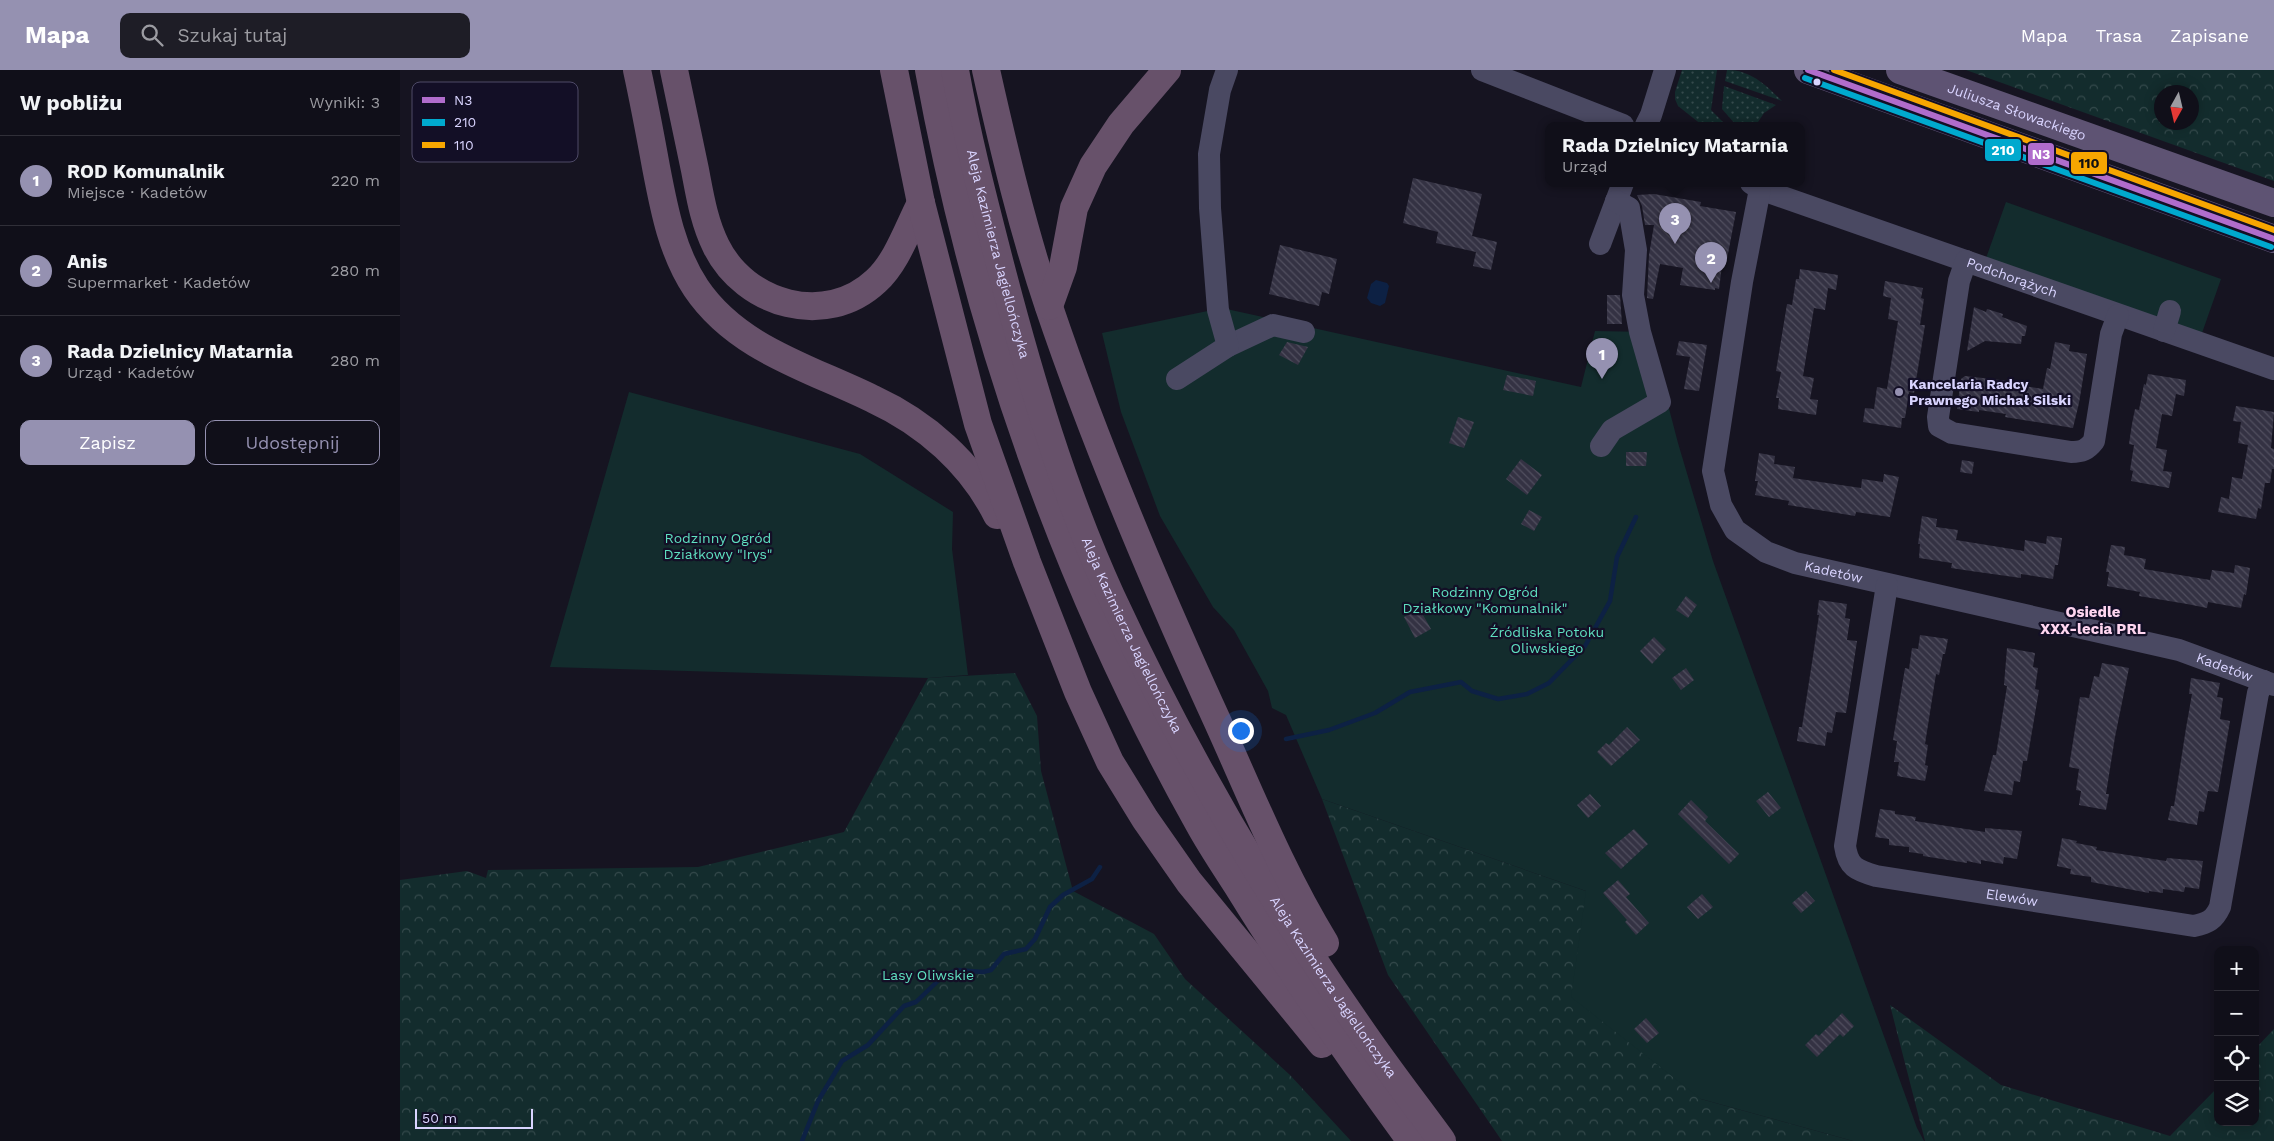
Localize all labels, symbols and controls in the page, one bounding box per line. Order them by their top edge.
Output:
search box [120,13,470,58]
text: Mapa [25,21,90,49]
icon: search [138,21,166,49]
text: Szukaj tutaj [178,24,287,47]
text: Mapa [2021,25,2068,46]
text: Trasa [2096,25,2142,46]
text: Zapisane [2170,25,2249,46]
unlabelled marker [1812,77,1822,87]
street label: Juliusza Słowackiego [1945,80,2088,144]
legend [412,82,578,162]
north arrow [2154,85,2199,130]
text: W pobliżu [20,90,122,115]
text: N3 [454,92,472,108]
text: Wyniki: 3 [309,93,380,112]
text: 210 [454,114,476,130]
popup [1545,122,1805,187]
text: Rada Dzielnicy Matarnia [1562,134,1788,157]
text: 110 [454,137,474,153]
line badge: 210 [1984,138,2022,162]
text: 210 [1991,142,2015,158]
line badge: N3 [2027,142,2055,166]
text: N3 [2032,146,2050,162]
street label: Aleja Kazimierza Jagiellończyka [964,148,1033,360]
line badge: 110 [2070,151,2108,175]
text: 110 [2078,155,2100,171]
text: Urząd [1562,157,1608,176]
text: ROD Komunalnik [67,160,225,183]
text: 1 [33,171,39,190]
text: 220 m [331,171,380,190]
text: Miejsce · Kadetów [67,183,207,202]
pin: 3 [1659,203,1691,244]
pin: 2 [1695,242,1727,283]
text: Anis [67,250,107,273]
street label: Podchorążych [1965,254,2060,301]
text: 2 [31,261,41,280]
text: 280 m [330,261,380,280]
text: Supermarket · Kadetów [67,273,250,292]
pin: 1 [1586,338,1618,379]
text: Rada Dzielnicy Matarnia [67,340,293,363]
text: 3 [31,351,41,370]
text: 280 m [330,351,380,370]
text: Urząd · Kadetów [67,363,195,382]
place label: Kancelaria Radcy Prawnego Michał Silski [1909,376,2071,408]
marker: Kancelaria Radcy Prawnego Michał Silski [1893,386,1905,398]
button: Zapisz [20,420,195,465]
button: Udostępnij [205,420,380,465]
park label: Rodzinny Ogród Działkowy "Irys" [664,530,772,562]
street label: Aleja Kazimierza Jagiellończyka [1079,535,1186,736]
street label: Kadetów [1803,557,1864,586]
park label: Rodzinny Ogród Działkowy "Komunalnik" [1402,584,1568,616]
district label: Osiedle XXX-lecia PRL [2040,603,2146,638]
park label: Źródliska Potoku Oliwskiego [1490,624,1604,656]
street label: Kadetów [2194,649,2256,685]
your location [1228,718,1254,744]
street label: Elewów [1985,885,2039,909]
street label: Aleja Kazimierza Jagiellończyka [1267,893,1400,1081]
map controls [2214,946,2259,1126]
button: + [2214,946,2259,991]
park label: Lasy Oliwskie [882,967,974,983]
button: − [2214,991,2259,1036]
button: locate [2214,1036,2259,1081]
button: layers [2214,1081,2259,1126]
scale bar [415,1106,532,1129]
text: 50 m [422,1110,457,1126]

